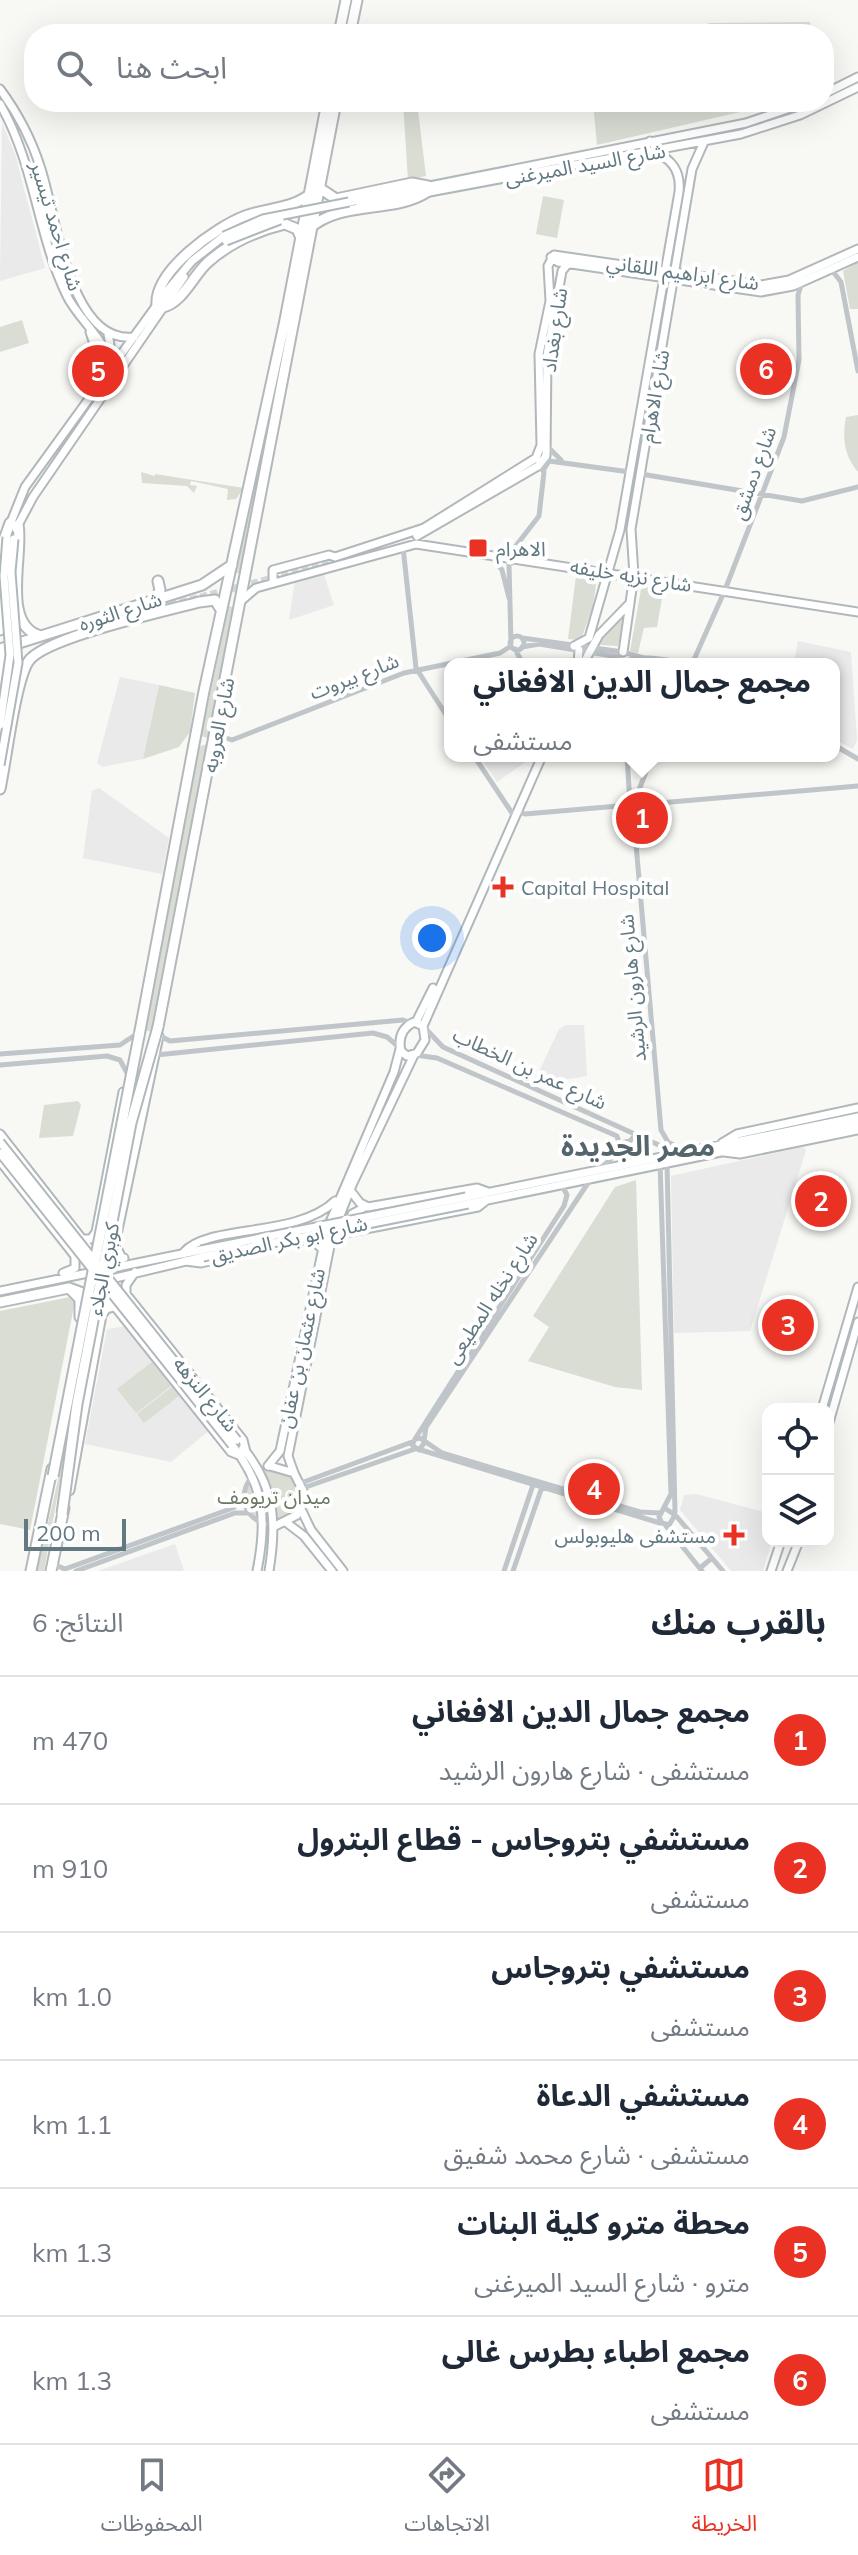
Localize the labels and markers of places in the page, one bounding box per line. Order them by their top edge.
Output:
pin: 6 [740,339,792,399]
pin: 5 [72,341,124,401]
place label: الاهرام [496,536,546,564]
marker: الاهرام [467,537,489,559]
pin: 1 [616,788,668,848]
place label: Capital Hospital [521,875,669,900]
marker: Capital Hospital [492,876,514,898]
pin: 2 [795,1171,847,1231]
pin: 3 [762,1295,814,1355]
pin: 4 [568,1459,620,1519]
place label: مستشفى هليوبولس [554,1523,716,1548]
marker: مستشفى هليوبولس [723,1524,745,1546]

